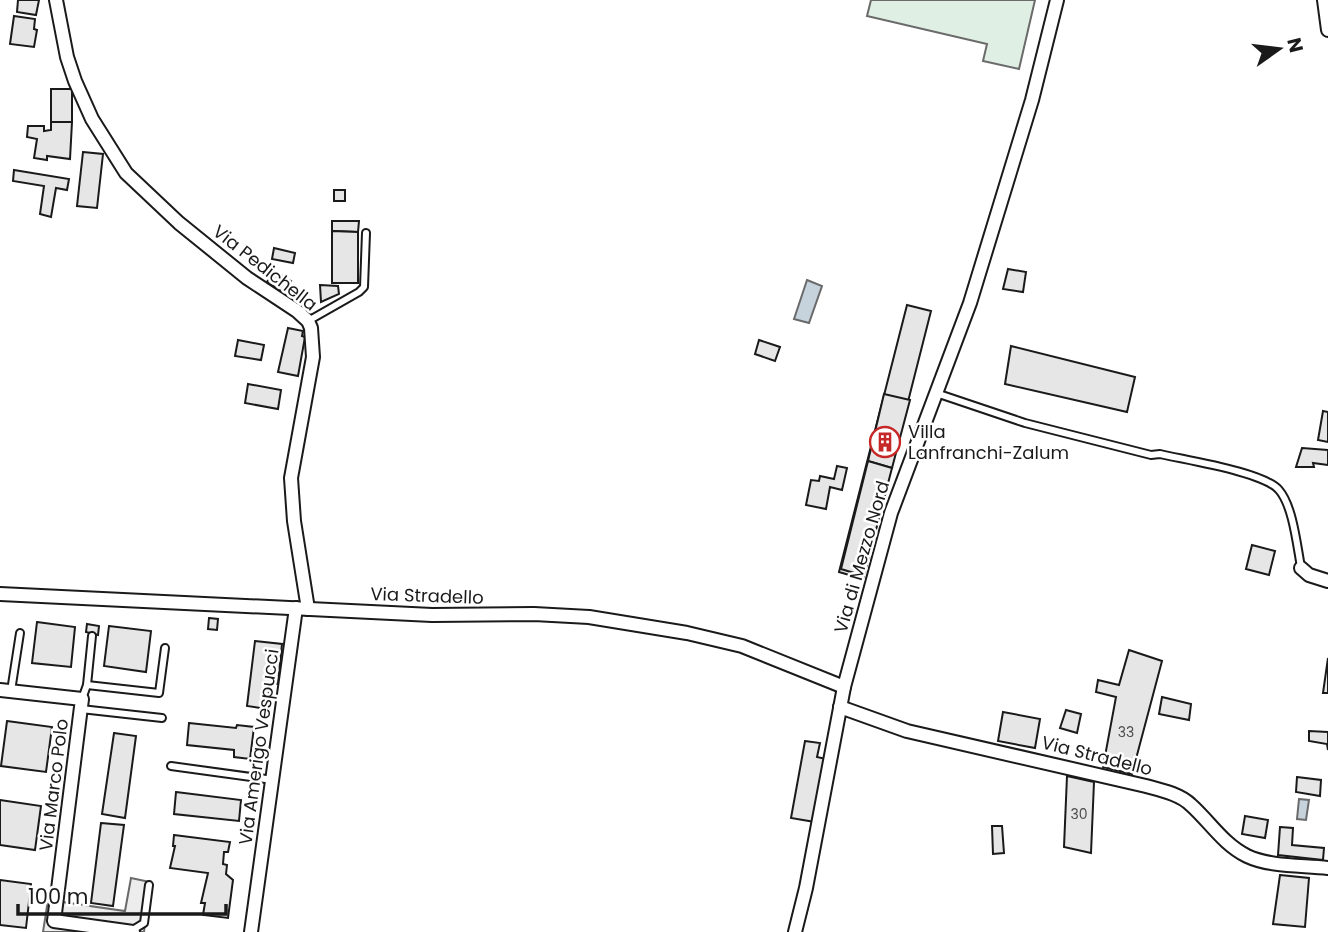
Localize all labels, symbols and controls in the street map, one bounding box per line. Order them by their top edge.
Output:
north arrow [1244,14,1314,84]
text: N [1280,35,1310,55]
street label: Via Pedichella [208,219,323,316]
place label: Villa Lanfranchi-Zalum [908,419,1069,465]
building icon: Villa Lanfranchi-Zalum [868,425,902,459]
street label: Via di Mezzo Nord [828,478,895,636]
street label: Via Stradello [370,581,484,610]
street label: Via Amerigo Vespucci [232,647,285,847]
street label: Via Marco Polo [33,717,74,853]
house number: 33 [1118,722,1134,742]
street label: Via Stradello [1039,730,1155,781]
house number: 30 [1070,804,1088,824]
scale bar [18,872,226,916]
text: 100 m [28,882,88,911]

